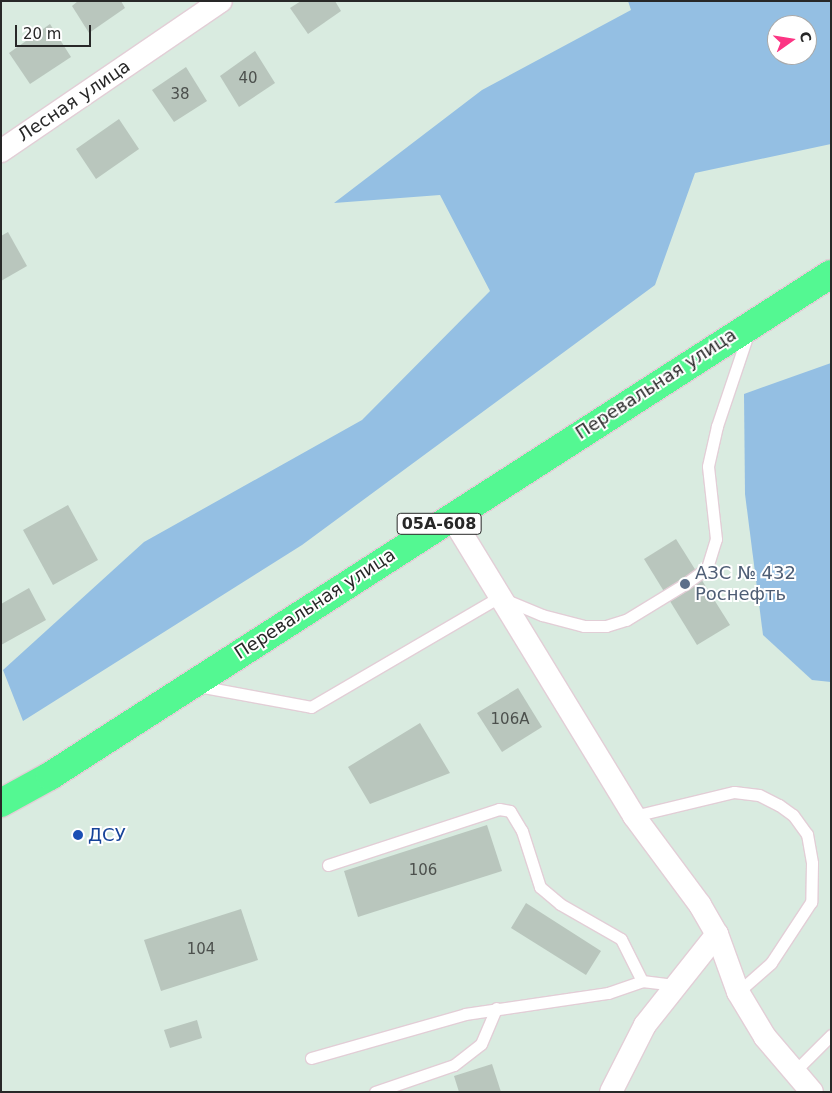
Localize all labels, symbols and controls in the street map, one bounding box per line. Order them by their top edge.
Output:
scale bar [18,15,94,47]
north arrow [767,15,817,65]
text: 20 m [23,25,61,43]
text: С [797,30,815,44]
street label: Лесная улица [14,55,134,147]
house number: 40 [238,70,258,88]
house number: 38 [170,86,190,104]
street label: Перевальная улица [572,324,740,444]
road number: 05А-608 [396,510,482,538]
street label: Перевальная улица [231,544,399,664]
place label: АЗС № 432 Роснефть [695,563,796,606]
marker: АЗС № 432 Роснефть [679,578,691,590]
house number: 106А [491,711,529,729]
place label: ДСУ [88,824,126,846]
marker: ДСУ [72,829,84,841]
house number: 106 [409,862,437,880]
house number: 104 [187,941,215,959]

